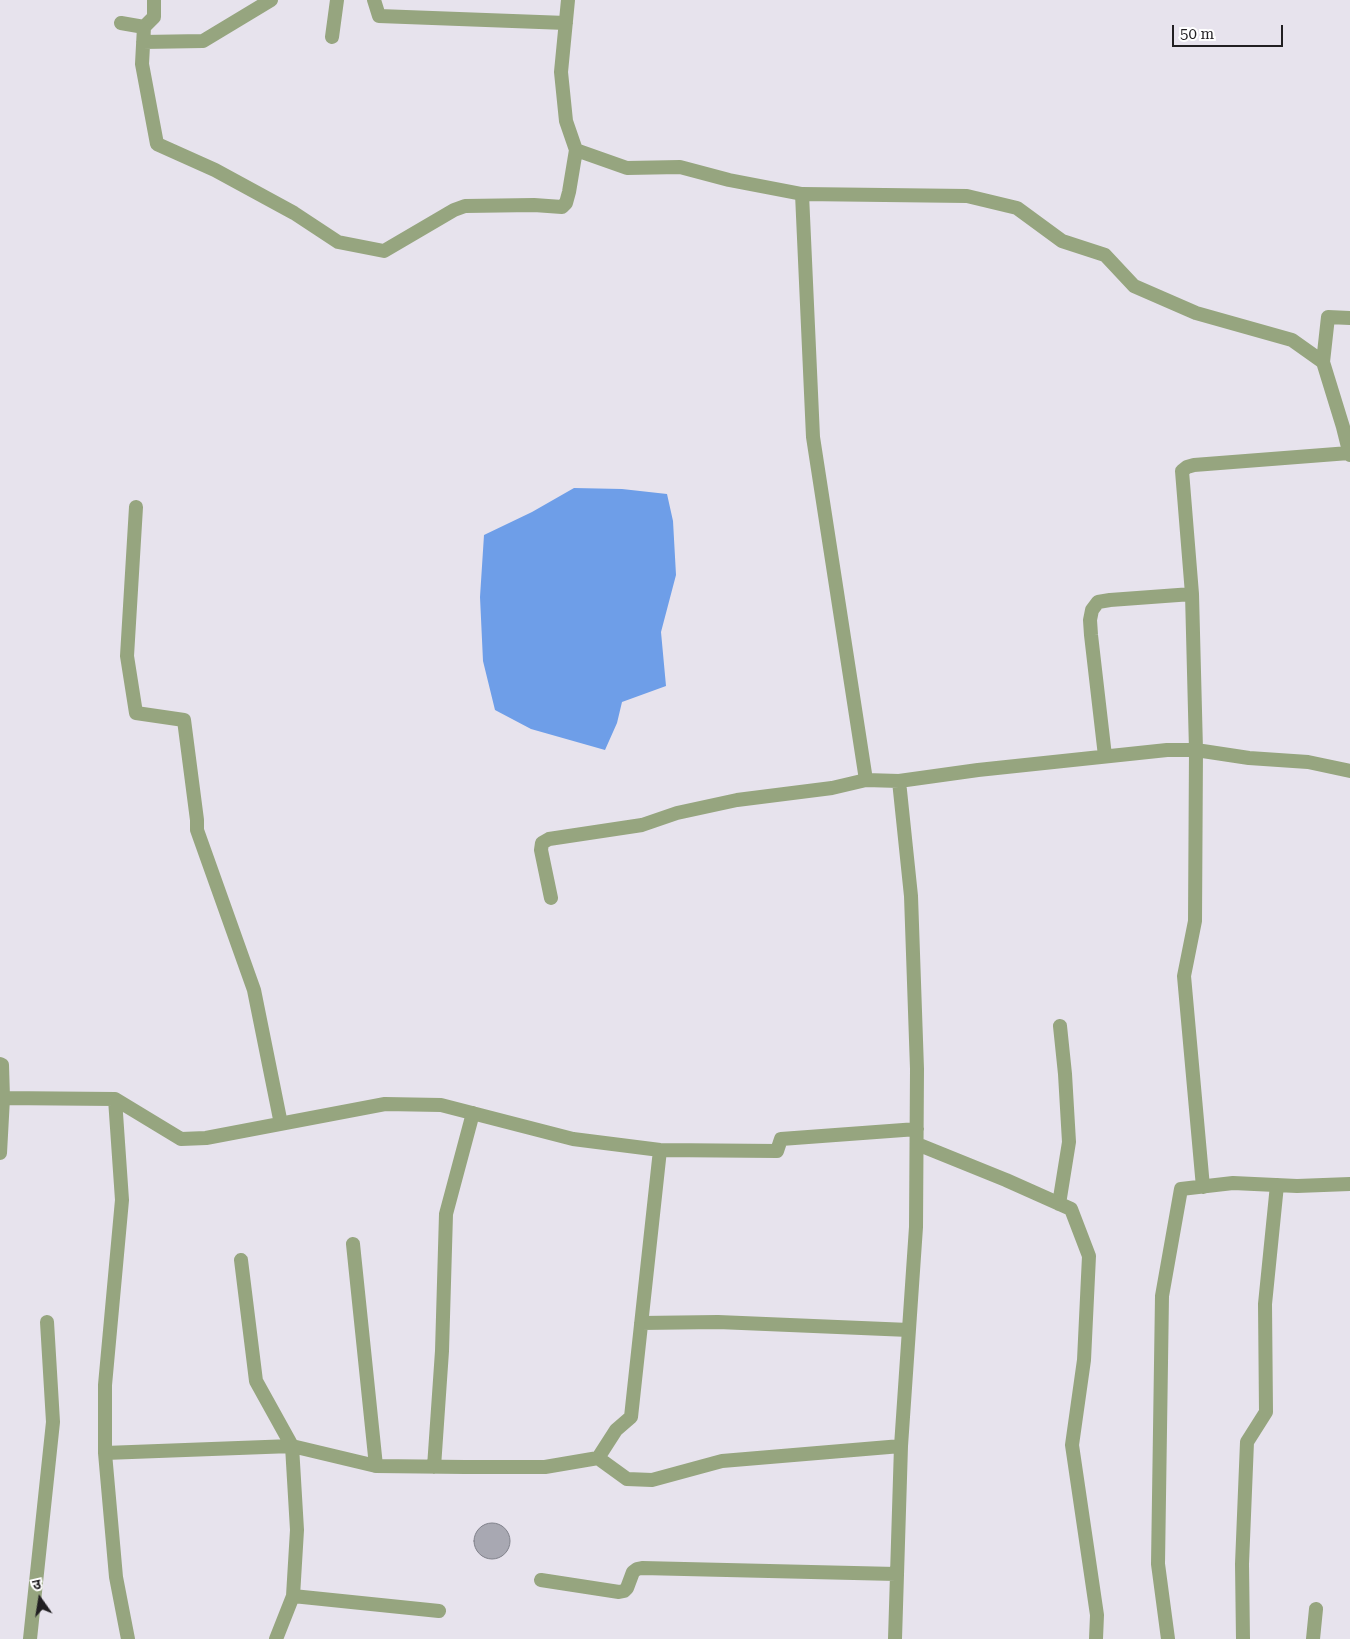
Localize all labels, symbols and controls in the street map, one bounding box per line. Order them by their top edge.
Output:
scale bar [1175,15,1286,47]
text: 50 m [1180,25,1214,43]
north arrow [15,1574,65,1624]
text: उ [31,1576,42,1593]

